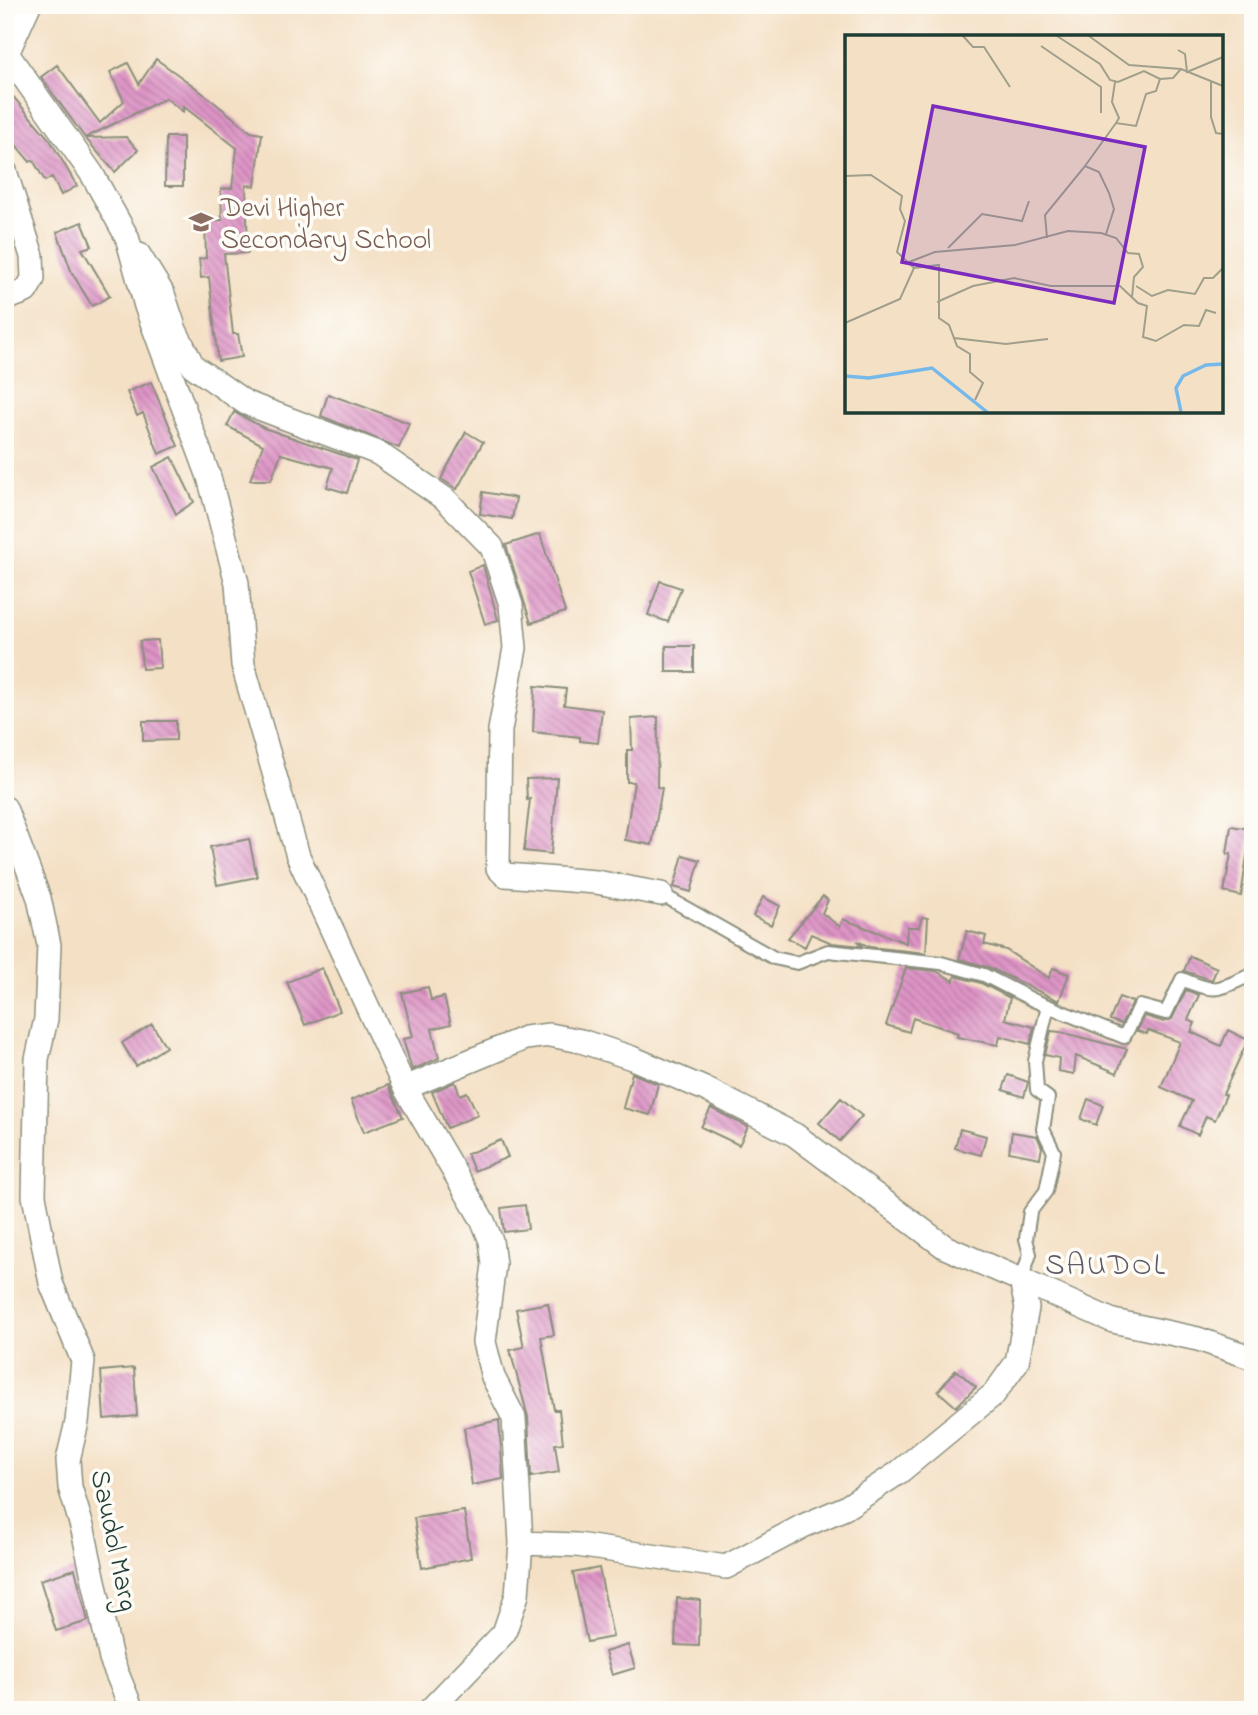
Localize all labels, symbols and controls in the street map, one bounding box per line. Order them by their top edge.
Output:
inset map [845,35,1223,413]
place label: Devi Higher Secondary School [220,189,431,262]
school or university icon: Devi Higher Secondary School [187,208,215,236]
district label: SAUDOL [1045,1245,1167,1289]
street label: Saudol Marg [78,1466,148,1615]

